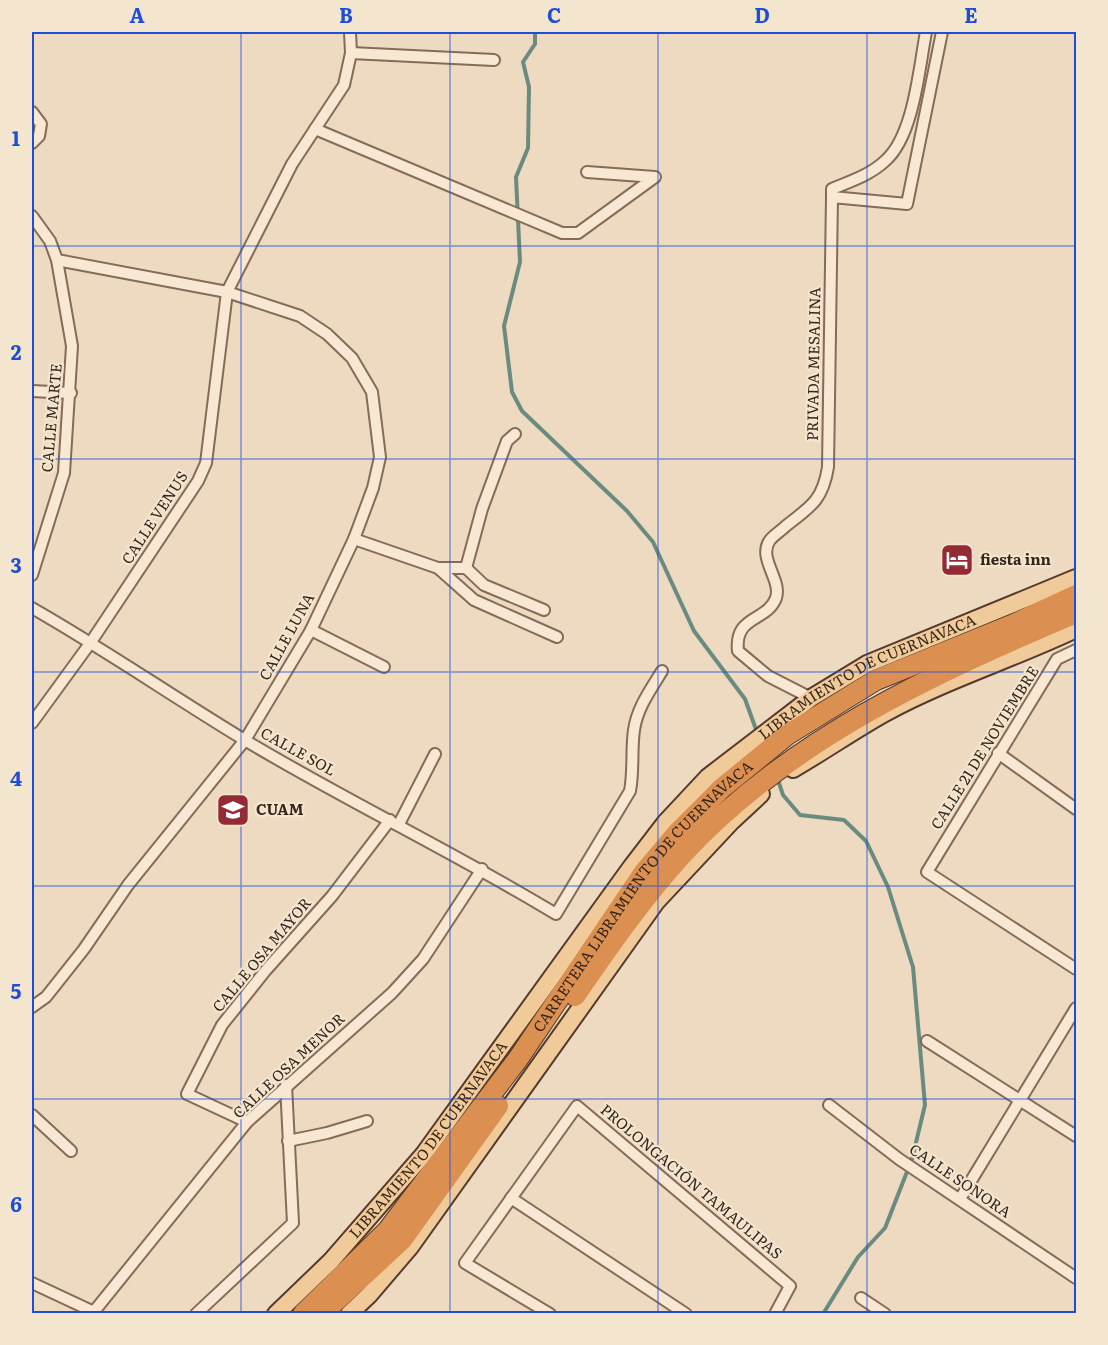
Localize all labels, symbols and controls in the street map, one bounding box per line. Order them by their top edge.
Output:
text: A [129,0,145,29]
text: B [339,0,353,29]
text: C [547,0,561,29]
text: D [754,0,770,29]
text: E [964,0,978,29]
text: 1 [12,122,20,152]
street label: PRIVADA MESALINA [800,287,825,441]
text: 2 [11,336,22,366]
street label: CALLE MARTE [34,362,67,473]
street label: CALLE VENUS [115,466,193,568]
hotel icon: fiesta inn [939,542,975,578]
place label: fiesta inn [980,547,1052,570]
text: 3 [10,549,22,579]
street label: CALLE LUNA [252,588,319,684]
street label: LIBRAMIENTO DE CUERNAVACA [753,607,979,744]
street label: CALLE 21 DE NOVIEMBRE [924,661,1044,833]
street label: CALLE SOL [257,721,341,781]
street label: CARRETERA LIBRAMIENTO DE CUERNAVACA [526,754,757,1036]
text: 4 [10,762,22,792]
school or university icon: CUAM [215,792,251,828]
place label: CUAM [256,797,304,820]
street label: CALLE OSA MAYOR [206,892,316,1016]
text: 5 [11,975,22,1005]
street label: CALLE OSA MENOR [227,1007,349,1123]
street label: LIBRAMIENTO DE CUERNAVACA [343,1036,512,1243]
street label: PROLONGACIÓN TAMAULIPAS [596,1098,788,1264]
street label: CALLE SONORA [905,1137,1017,1223]
text: 6 [10,1188,22,1218]

